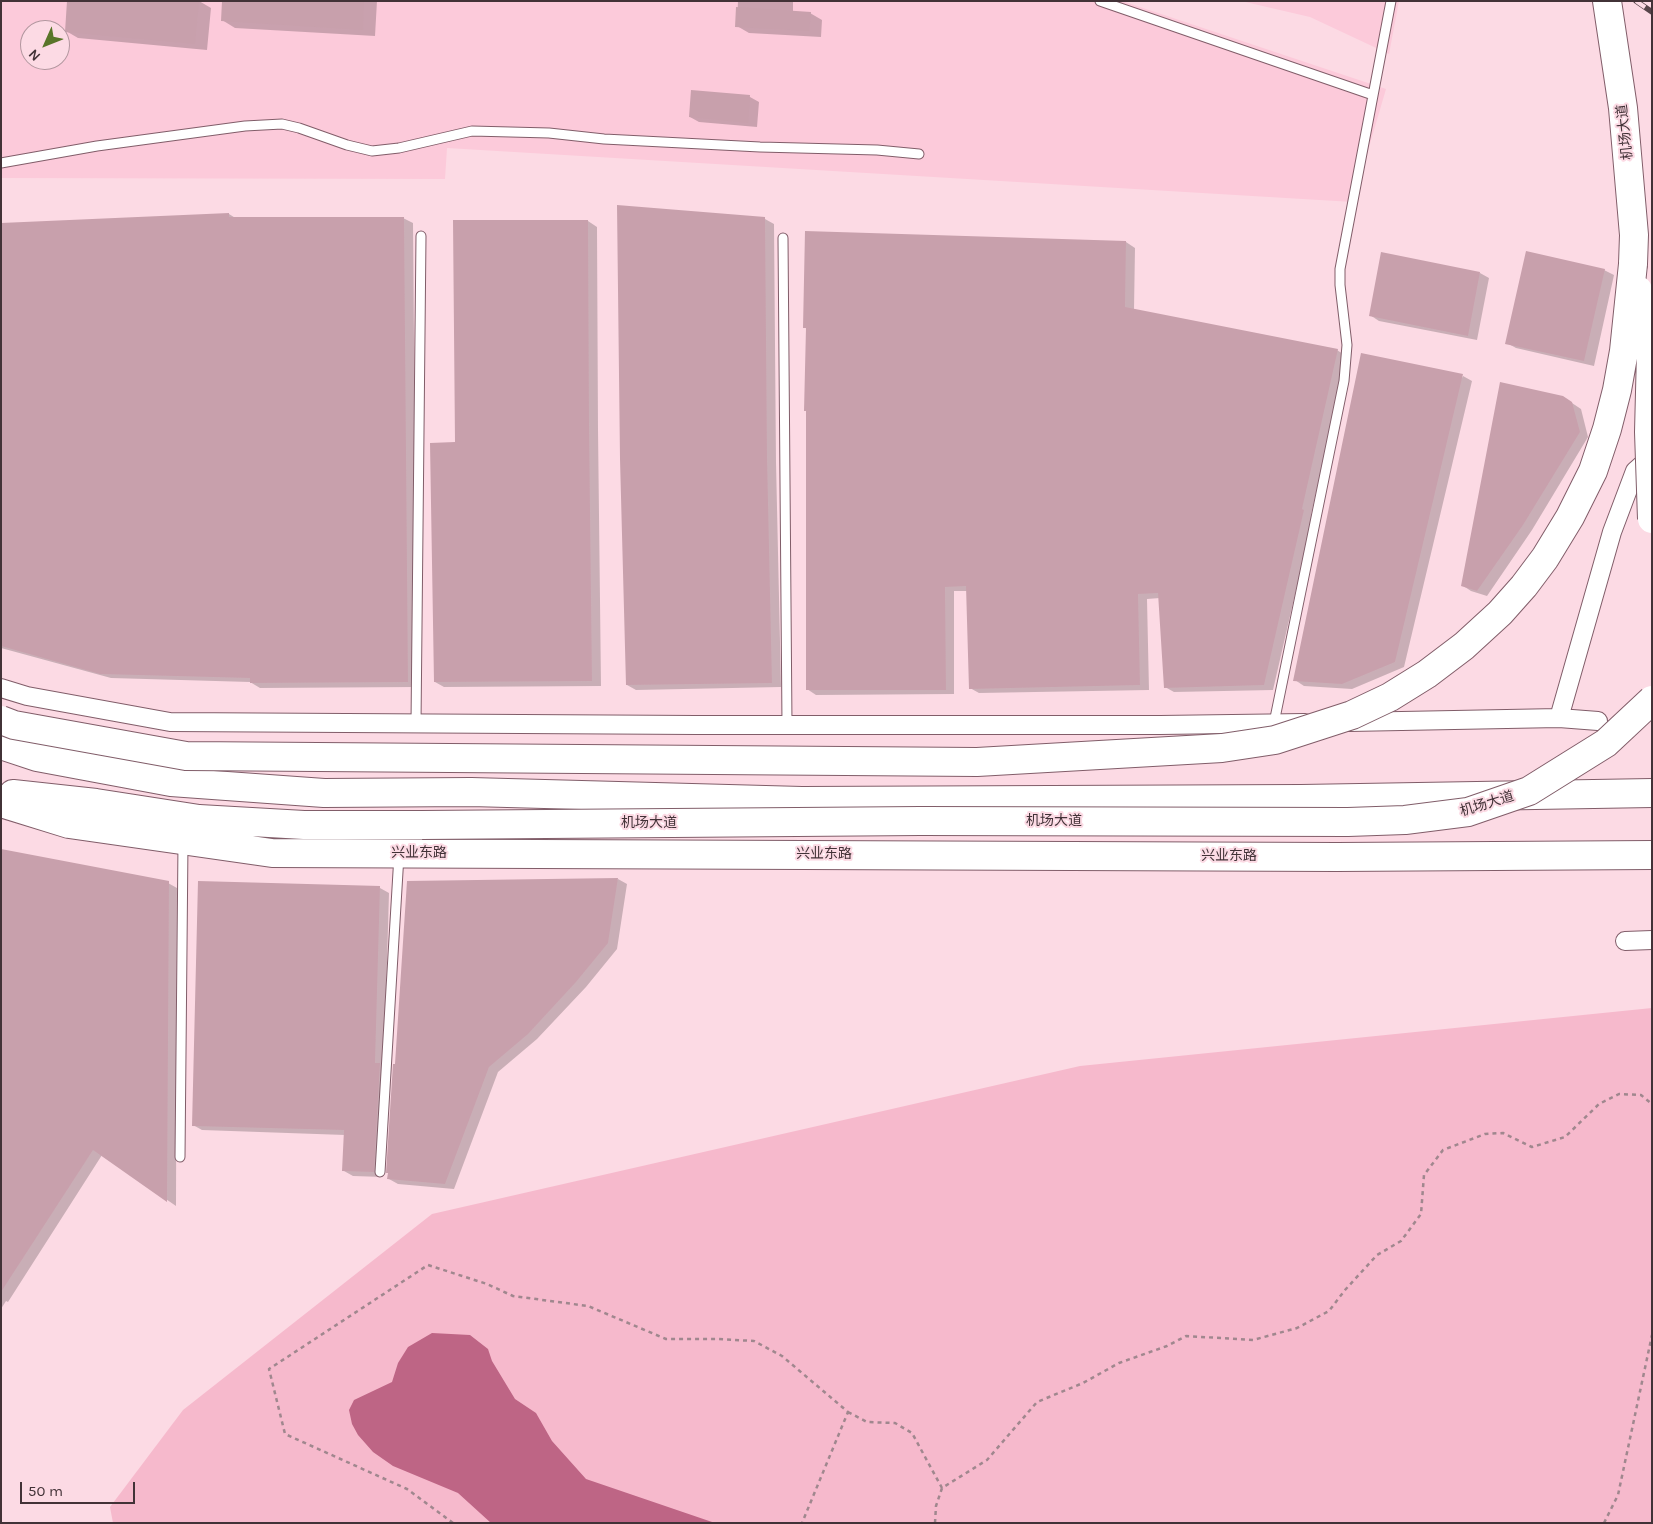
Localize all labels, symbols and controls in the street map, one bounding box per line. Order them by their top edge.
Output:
north arrow [20,20,70,70]
text: N [25,46,44,65]
street label: 机场大道 [1614,103,1636,161]
street label: 机场大道 [1458,788,1516,820]
street label: 机场大道 [1026,813,1082,829]
street label: 机场大道 [621,815,677,831]
street label: 兴业东路 [391,845,447,861]
street label: 兴业东路 [796,846,852,862]
street label: 兴业东路 [1201,848,1257,864]
scale bar [22,1472,138,1504]
text: 50 m [28,1482,63,1500]

